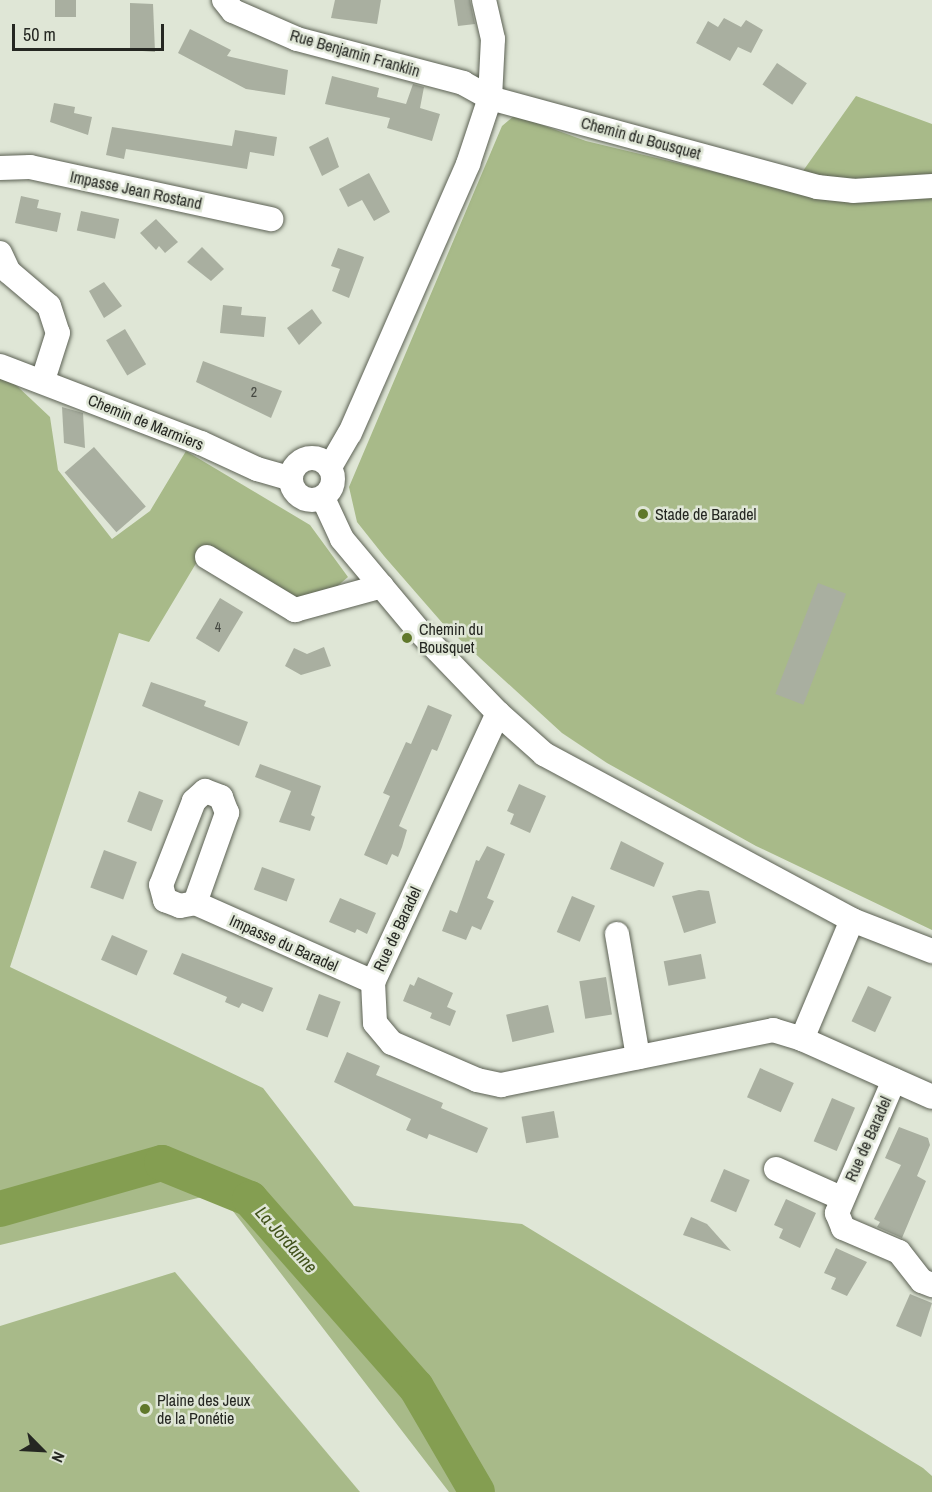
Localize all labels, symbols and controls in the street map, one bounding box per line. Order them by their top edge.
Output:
scale bar [15,12,166,50]
text: 50 m [23,22,56,47]
street label: Rue Benjamin Franklin [288,25,422,81]
street label: Chemin du Bousquet [579,113,703,163]
street label: Impasse Jean Rostand [68,167,204,213]
house number: 2 [251,384,257,400]
street label: Chemin de Marmiers [85,390,207,454]
place label: Stade de Baradel [655,504,756,524]
marker: Stade de Baradel [636,507,650,521]
house number: 4 [215,619,221,635]
place label: Chemin du Bousquet [419,619,483,657]
marker: Chemin du Bousquet [400,631,414,645]
street label: Rue de Baradel [369,884,425,974]
street label: Impasse du Baradel [227,910,341,976]
street label: Rue de Baradel [841,1093,895,1185]
water label: La Jordanne [251,1202,321,1278]
place label: Plaine des Jeux de la Ponétie [157,1390,250,1428]
marker: Plaine des Jeux de la Ponétie [138,1402,152,1416]
north arrow [12,1420,72,1480]
text: N [46,1449,70,1466]

